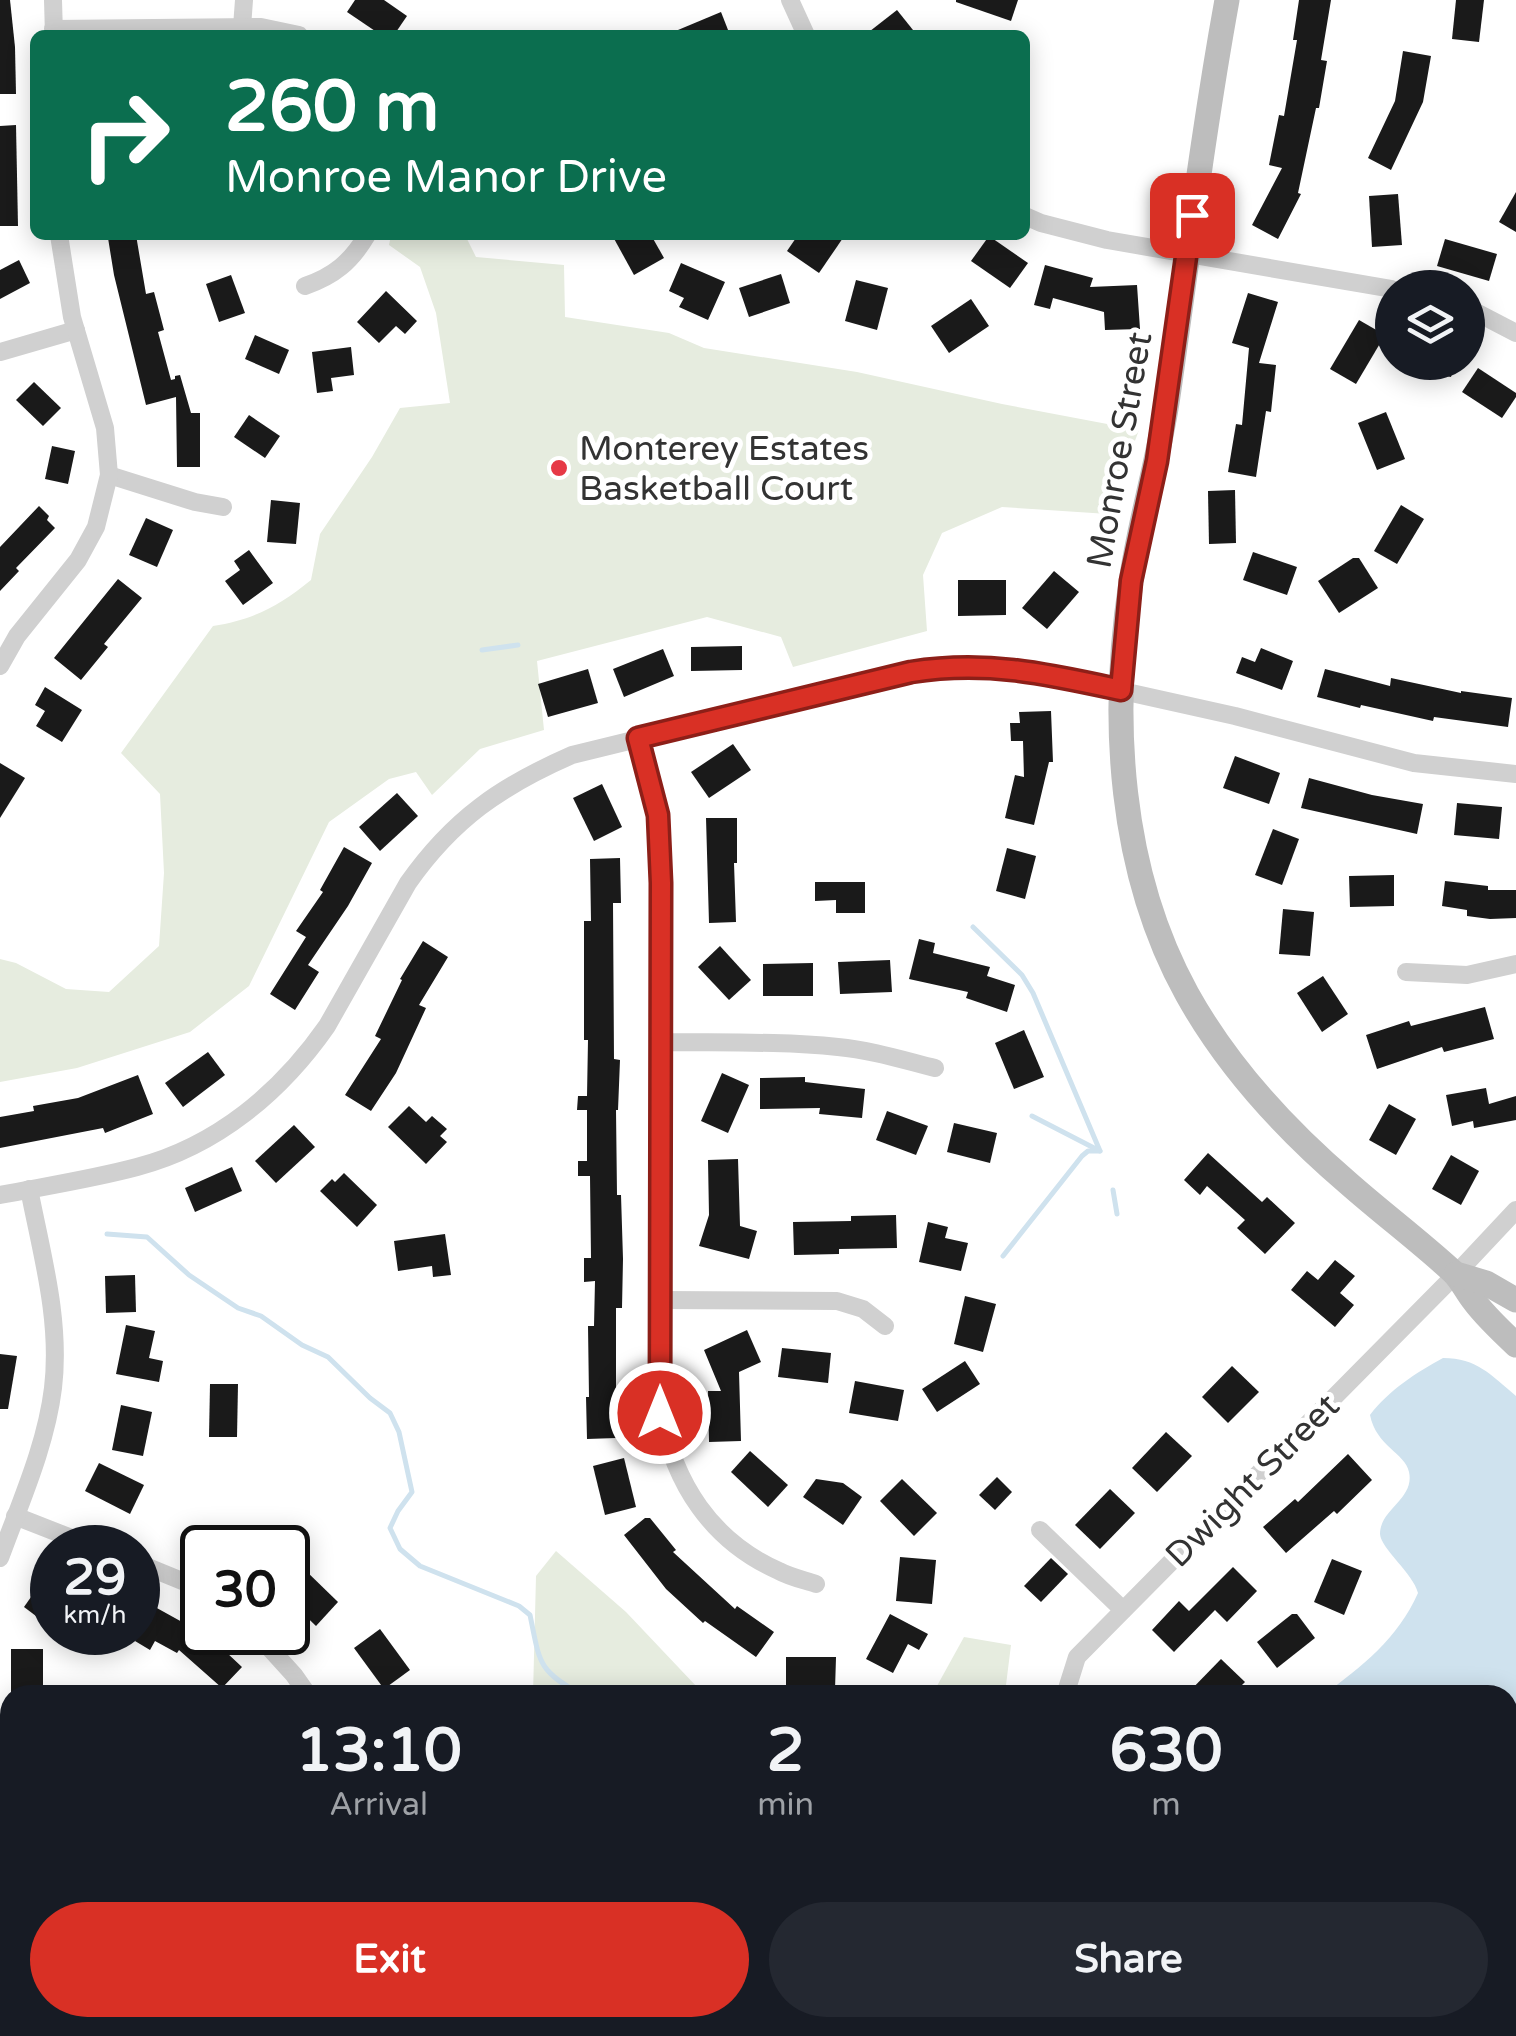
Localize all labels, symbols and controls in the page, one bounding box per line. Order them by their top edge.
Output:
text: 260 m [225,66,439,150]
icon: right [60,70,190,200]
text: Monroe Manor Drive [225,151,667,205]
pin [1150,173,1235,258]
icon: arrive [1165,188,1220,243]
map controls [1375,270,1485,380]
button: layers [1375,270,1485,380]
street label: Monroe Street [1079,329,1161,572]
place label: Monterey Estates Basketball Court [579,428,869,510]
marker: Monterey Estates Basketball Court [548,457,570,479]
position arrow [608,1361,712,1465]
street label: Dwight Street [1157,1385,1348,1576]
speed limit sign: 30 [180,1525,310,1655]
text: 29 [64,1548,126,1608]
text: km/h [64,1600,126,1630]
text: 13:10 [295,1715,462,1787]
text: 2 [767,1715,804,1787]
text: 630 [1109,1715,1223,1787]
text: Arrival [329,1786,428,1824]
text: min [757,1786,814,1824]
text: m [1151,1786,1181,1824]
button: Exit [30,1902,749,2017]
button: Share [769,1902,1488,2017]

